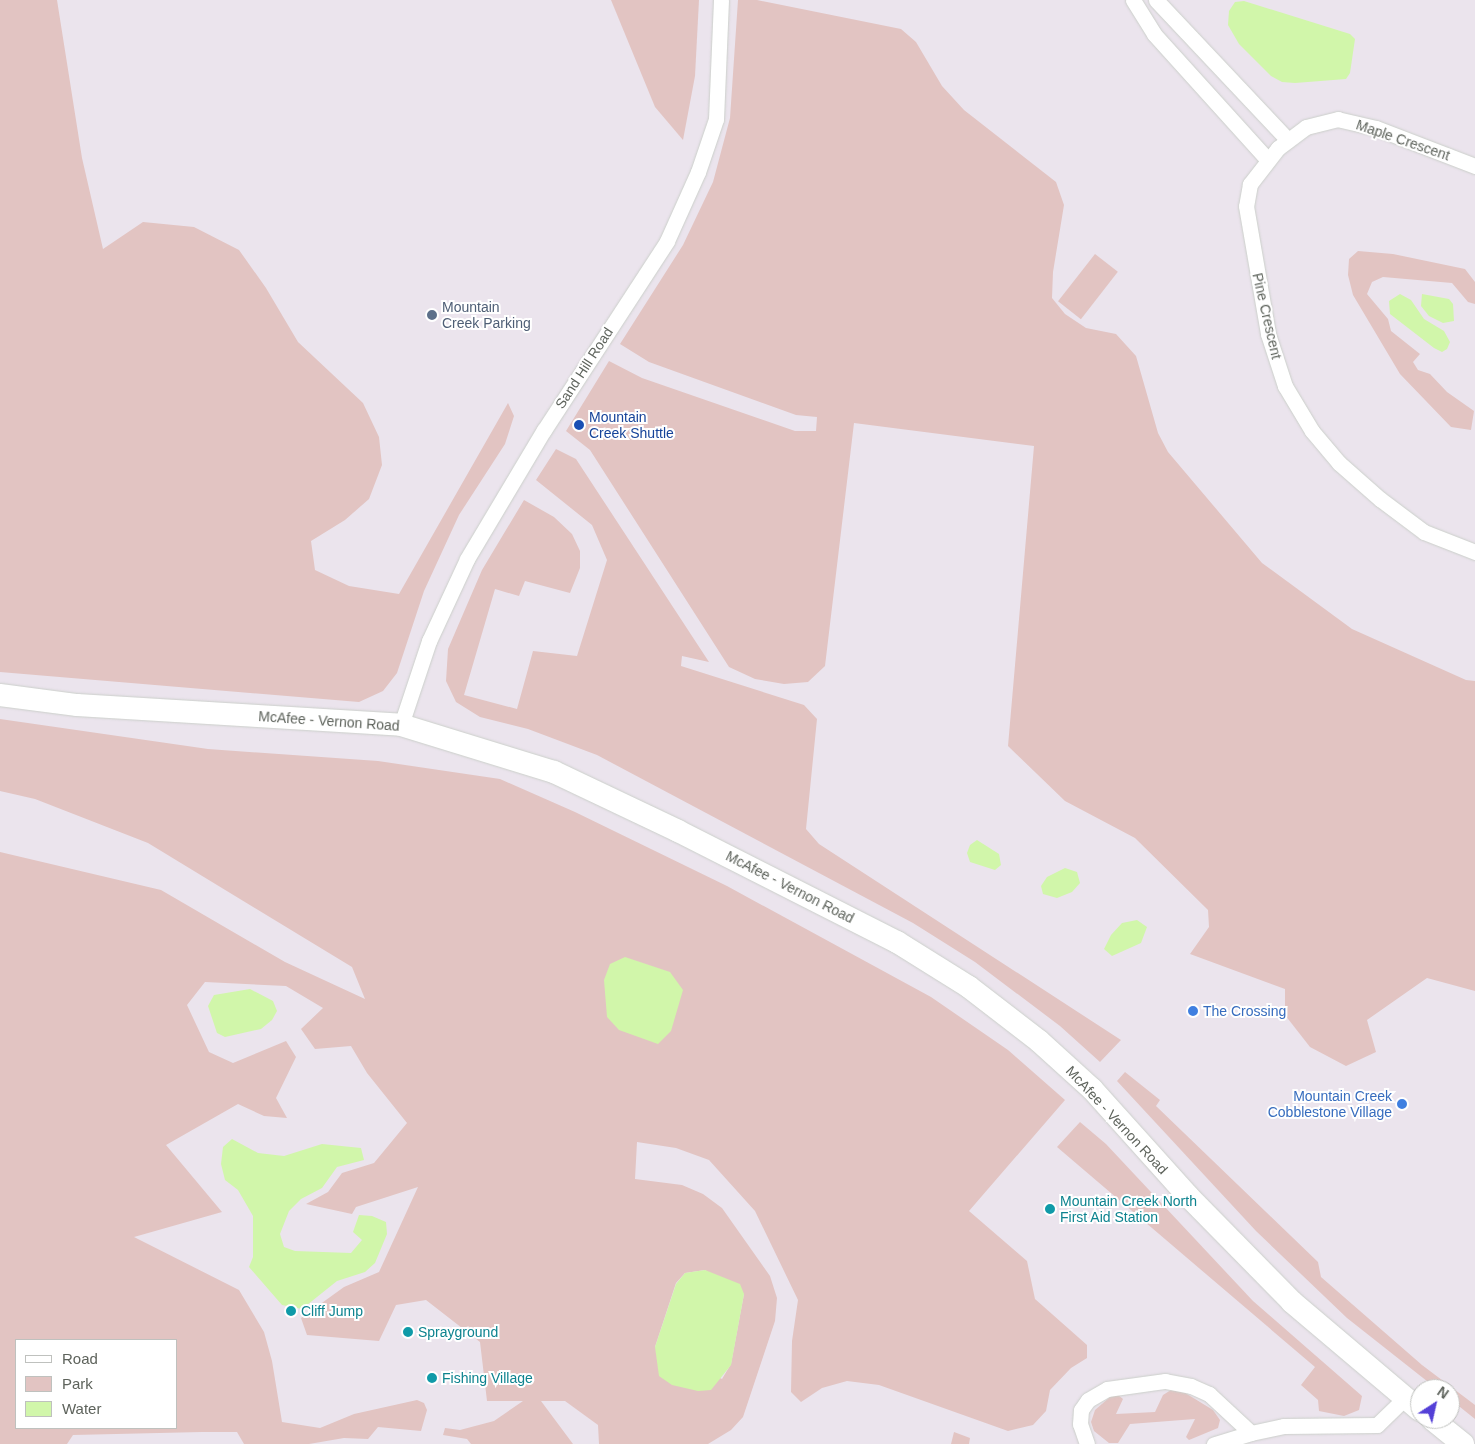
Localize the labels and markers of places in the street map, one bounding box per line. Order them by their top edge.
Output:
place label: Mountain Creek Parking [442,299,531,332]
marker: Mountain Creek Parking [426,309,438,321]
place label: Mountain Creek Shuttle [589,409,674,442]
marker: Mountain Creek Shuttle [573,419,585,431]
place label: The Crossing [1203,1003,1286,1019]
marker: The Crossing [1187,1005,1199,1017]
place label: Mountain Creek Cobblestone Village [1268,1088,1392,1120]
marker: Mountain Creek Cobblestone Village [1396,1098,1408,1110]
place label: Mountain Creek North First Aid Station [1060,1193,1197,1226]
marker: Mountain Creek North First Aid Station [1044,1203,1056,1215]
place label: Cliff Jump [301,1303,363,1319]
marker: Cliff Jump [285,1305,297,1317]
place label: Sprayground [418,1324,498,1340]
marker: Sprayground [402,1326,414,1338]
place label: Fishing Village [442,1370,533,1386]
marker: Fishing Village [426,1372,438,1384]

